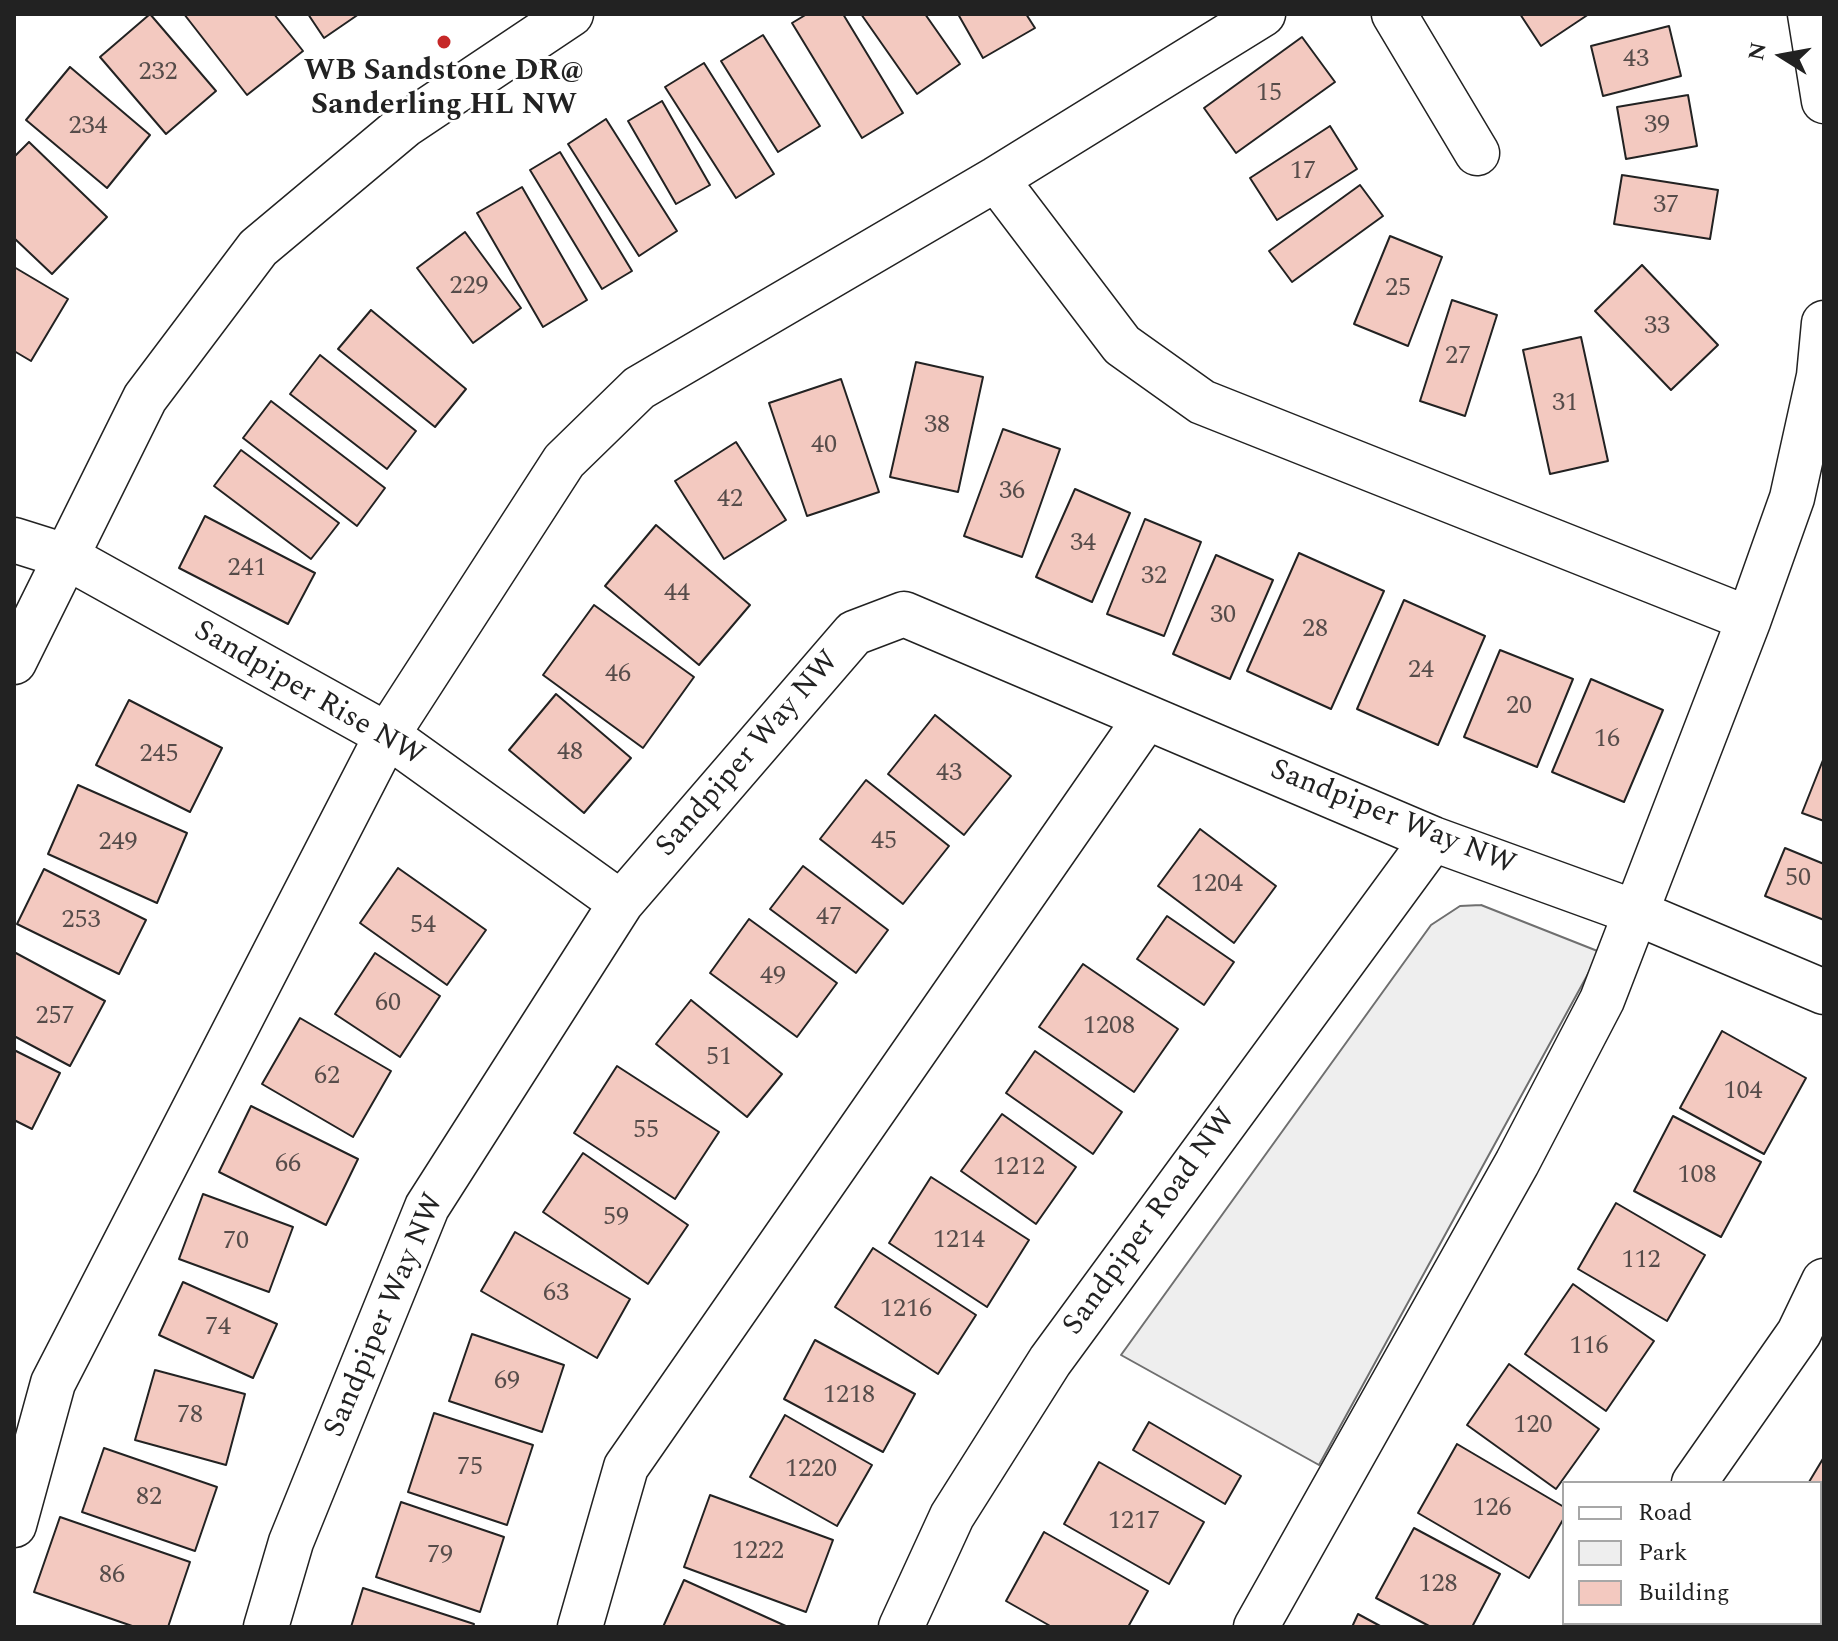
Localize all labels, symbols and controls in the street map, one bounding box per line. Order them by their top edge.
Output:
north arrow [1742,16,1822,96]
marker: WB Sandstone DR@ Sanderling HL NW [435,33,453,51]
text: N [1740,39,1776,63]
house number: 43 [1623,45,1649,77]
place label: WB Sandstone DR@ Sanderling HL NW [304,55,584,126]
house number: 232 [139,58,177,90]
house number: 15 [1256,79,1282,111]
house number: 39 [1644,111,1670,143]
house number: 234 [69,112,107,144]
house number: 17 [1290,157,1316,189]
house number: 37 [1653,191,1679,223]
house number: 229 [450,272,488,304]
house number: 25 [1385,274,1411,306]
house number: 33 [1644,312,1670,344]
house number: 27 [1445,342,1471,374]
house number: 31 [1552,389,1578,421]
house number: 38 [924,411,950,443]
house number: 40 [811,431,837,463]
house number: 36 [999,477,1025,509]
house number: 42 [717,485,743,517]
house number: 34 [1070,529,1096,561]
house number: 241 [228,554,266,586]
house number: 32 [1141,562,1167,594]
house number: 44 [664,579,690,611]
house number: 30 [1210,601,1236,633]
street label: Sandpiper Rise NW [186,614,430,776]
house number: 28 [1302,615,1328,647]
street label: Sandpiper Way NW [650,645,848,865]
house number: 24 [1408,656,1434,688]
house number: 46 [605,660,631,692]
house number: 20 [1506,692,1532,724]
house number: 16 [1594,725,1620,757]
house number: 48 [557,738,583,770]
house number: 245 [140,740,178,772]
street label: Sandpiper Way NW [1264,753,1520,885]
house number: 43 [936,759,962,791]
house number: 45 [871,827,897,859]
house number: 249 [99,828,137,860]
house number: 50 [1785,864,1811,896]
house number: 1204 [1191,870,1243,902]
house number: 47 [816,903,842,935]
house number: 253 [62,906,100,938]
house number: 54 [410,911,436,943]
house number: 49 [760,962,786,994]
house number: 60 [375,989,401,1021]
house number: 257 [36,1002,74,1034]
house number: 1208 [1083,1012,1135,1044]
house number: 51 [706,1043,732,1075]
house number: 62 [314,1062,340,1094]
house number: 104 [1724,1077,1762,1109]
street label: Sandpiper Road NW [1057,1103,1245,1343]
house number: 55 [633,1116,659,1148]
house number: 66 [275,1150,301,1182]
house number: 1212 [993,1153,1045,1185]
house number: 108 [1678,1161,1716,1193]
street label: Sandpiper Way NW [318,1189,454,1443]
house number: 59 [603,1203,629,1235]
house number: 1214 [933,1226,985,1258]
house number: 70 [223,1227,249,1259]
house number: 112 [1622,1246,1660,1278]
house number: 63 [543,1279,569,1311]
house number: 1216 [880,1295,932,1327]
house number: 74 [205,1313,231,1345]
house number: 116 [1570,1332,1608,1364]
house number: 69 [494,1367,520,1399]
house number: 1218 [823,1381,875,1413]
house number: 78 [177,1401,203,1433]
house number: 120 [1514,1411,1552,1443]
house number: 75 [457,1453,483,1485]
house number: 1220 [785,1455,837,1487]
legend [1562,1481,1822,1625]
house number: 82 [136,1483,162,1515]
house number: 126 [1473,1494,1511,1526]
text: Road [1638,1495,1692,1531]
house number: 1217 [1108,1507,1160,1539]
text: Park [1638,1535,1688,1571]
house number: 1222 [732,1537,784,1569]
house number: 79 [427,1541,453,1573]
house number: 86 [99,1561,125,1593]
house number: 128 [1419,1570,1457,1602]
text: Building [1638,1575,1730,1611]

